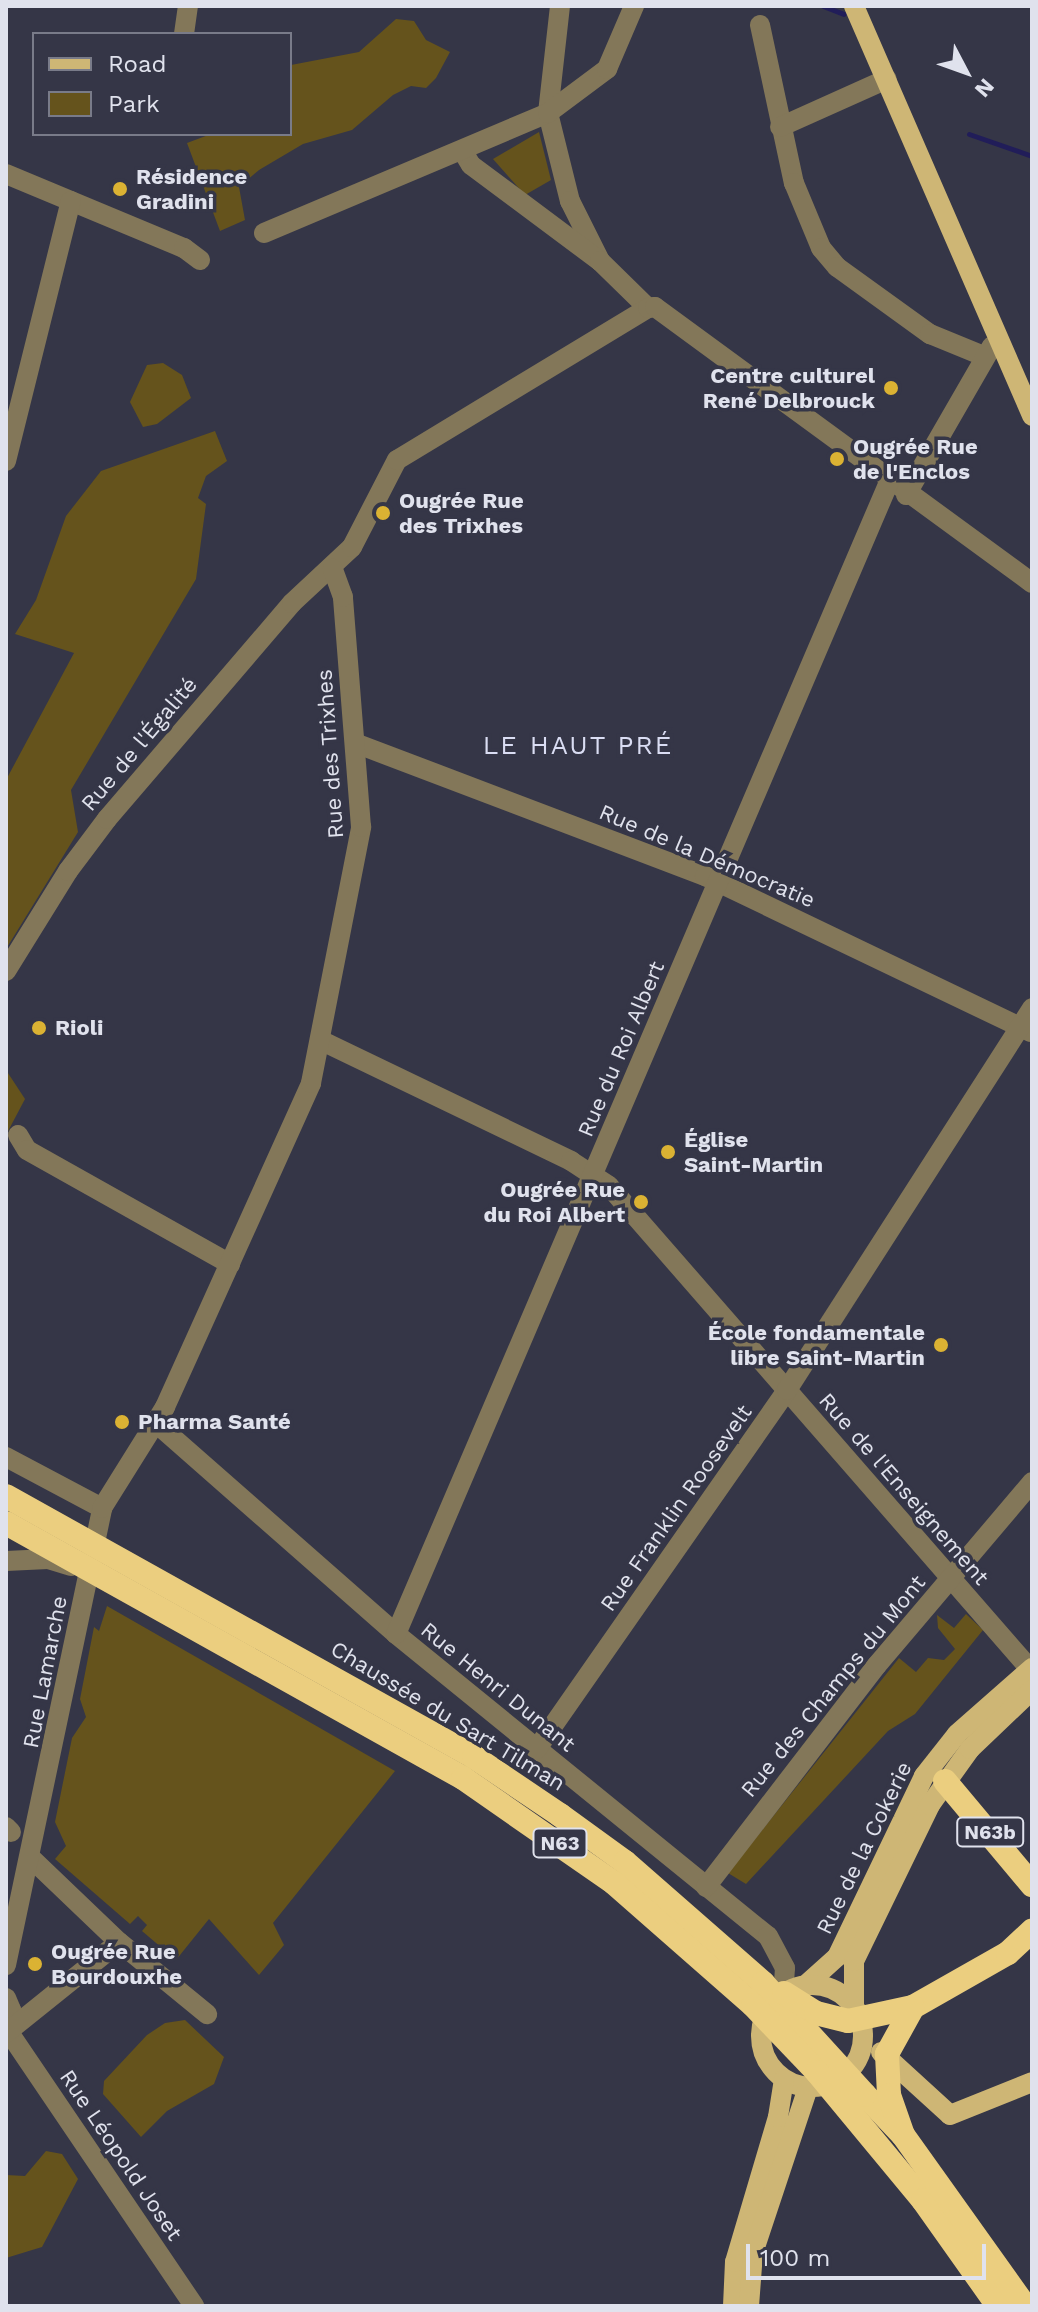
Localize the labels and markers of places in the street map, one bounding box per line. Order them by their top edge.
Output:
place label: Résidence Gradini [136,163,247,214]
marker: Résidence Gradini [111,180,129,198]
place label: Centre culturel René Delbrouck [703,362,875,414]
marker: Centre culturel René Delbrouck [882,379,900,397]
place label: Ougrée Rue de l'Enclos [853,433,978,484]
marker: Ougrée Rue de l'Enclos [828,450,846,468]
place label: Ougrée Rue des Trixhes [399,487,524,538]
marker: Ougrée Rue des Trixhes [374,504,392,522]
place label: Rioli [55,1015,103,1041]
marker: Rioli [30,1019,48,1037]
place label: Église Saint-Martin [684,1126,823,1178]
marker: Église Saint-Martin [659,1143,677,1161]
place label: Ougrée Rue du Roi Albert [483,1176,625,1228]
marker: Ougrée Rue du Roi Albert [632,1193,650,1211]
place label: École fondamentale libre Saint-Martin [708,1319,925,1370]
marker: École fondamentale libre Saint-Martin [932,1336,950,1354]
place label: Pharma Santé [138,1409,291,1435]
marker: Pharma Santé [113,1413,131,1431]
place label: Ougrée Rue Bourdouxhe [51,1938,182,1990]
marker: Ougrée Rue Bourdouxhe [26,1955,44,1973]

